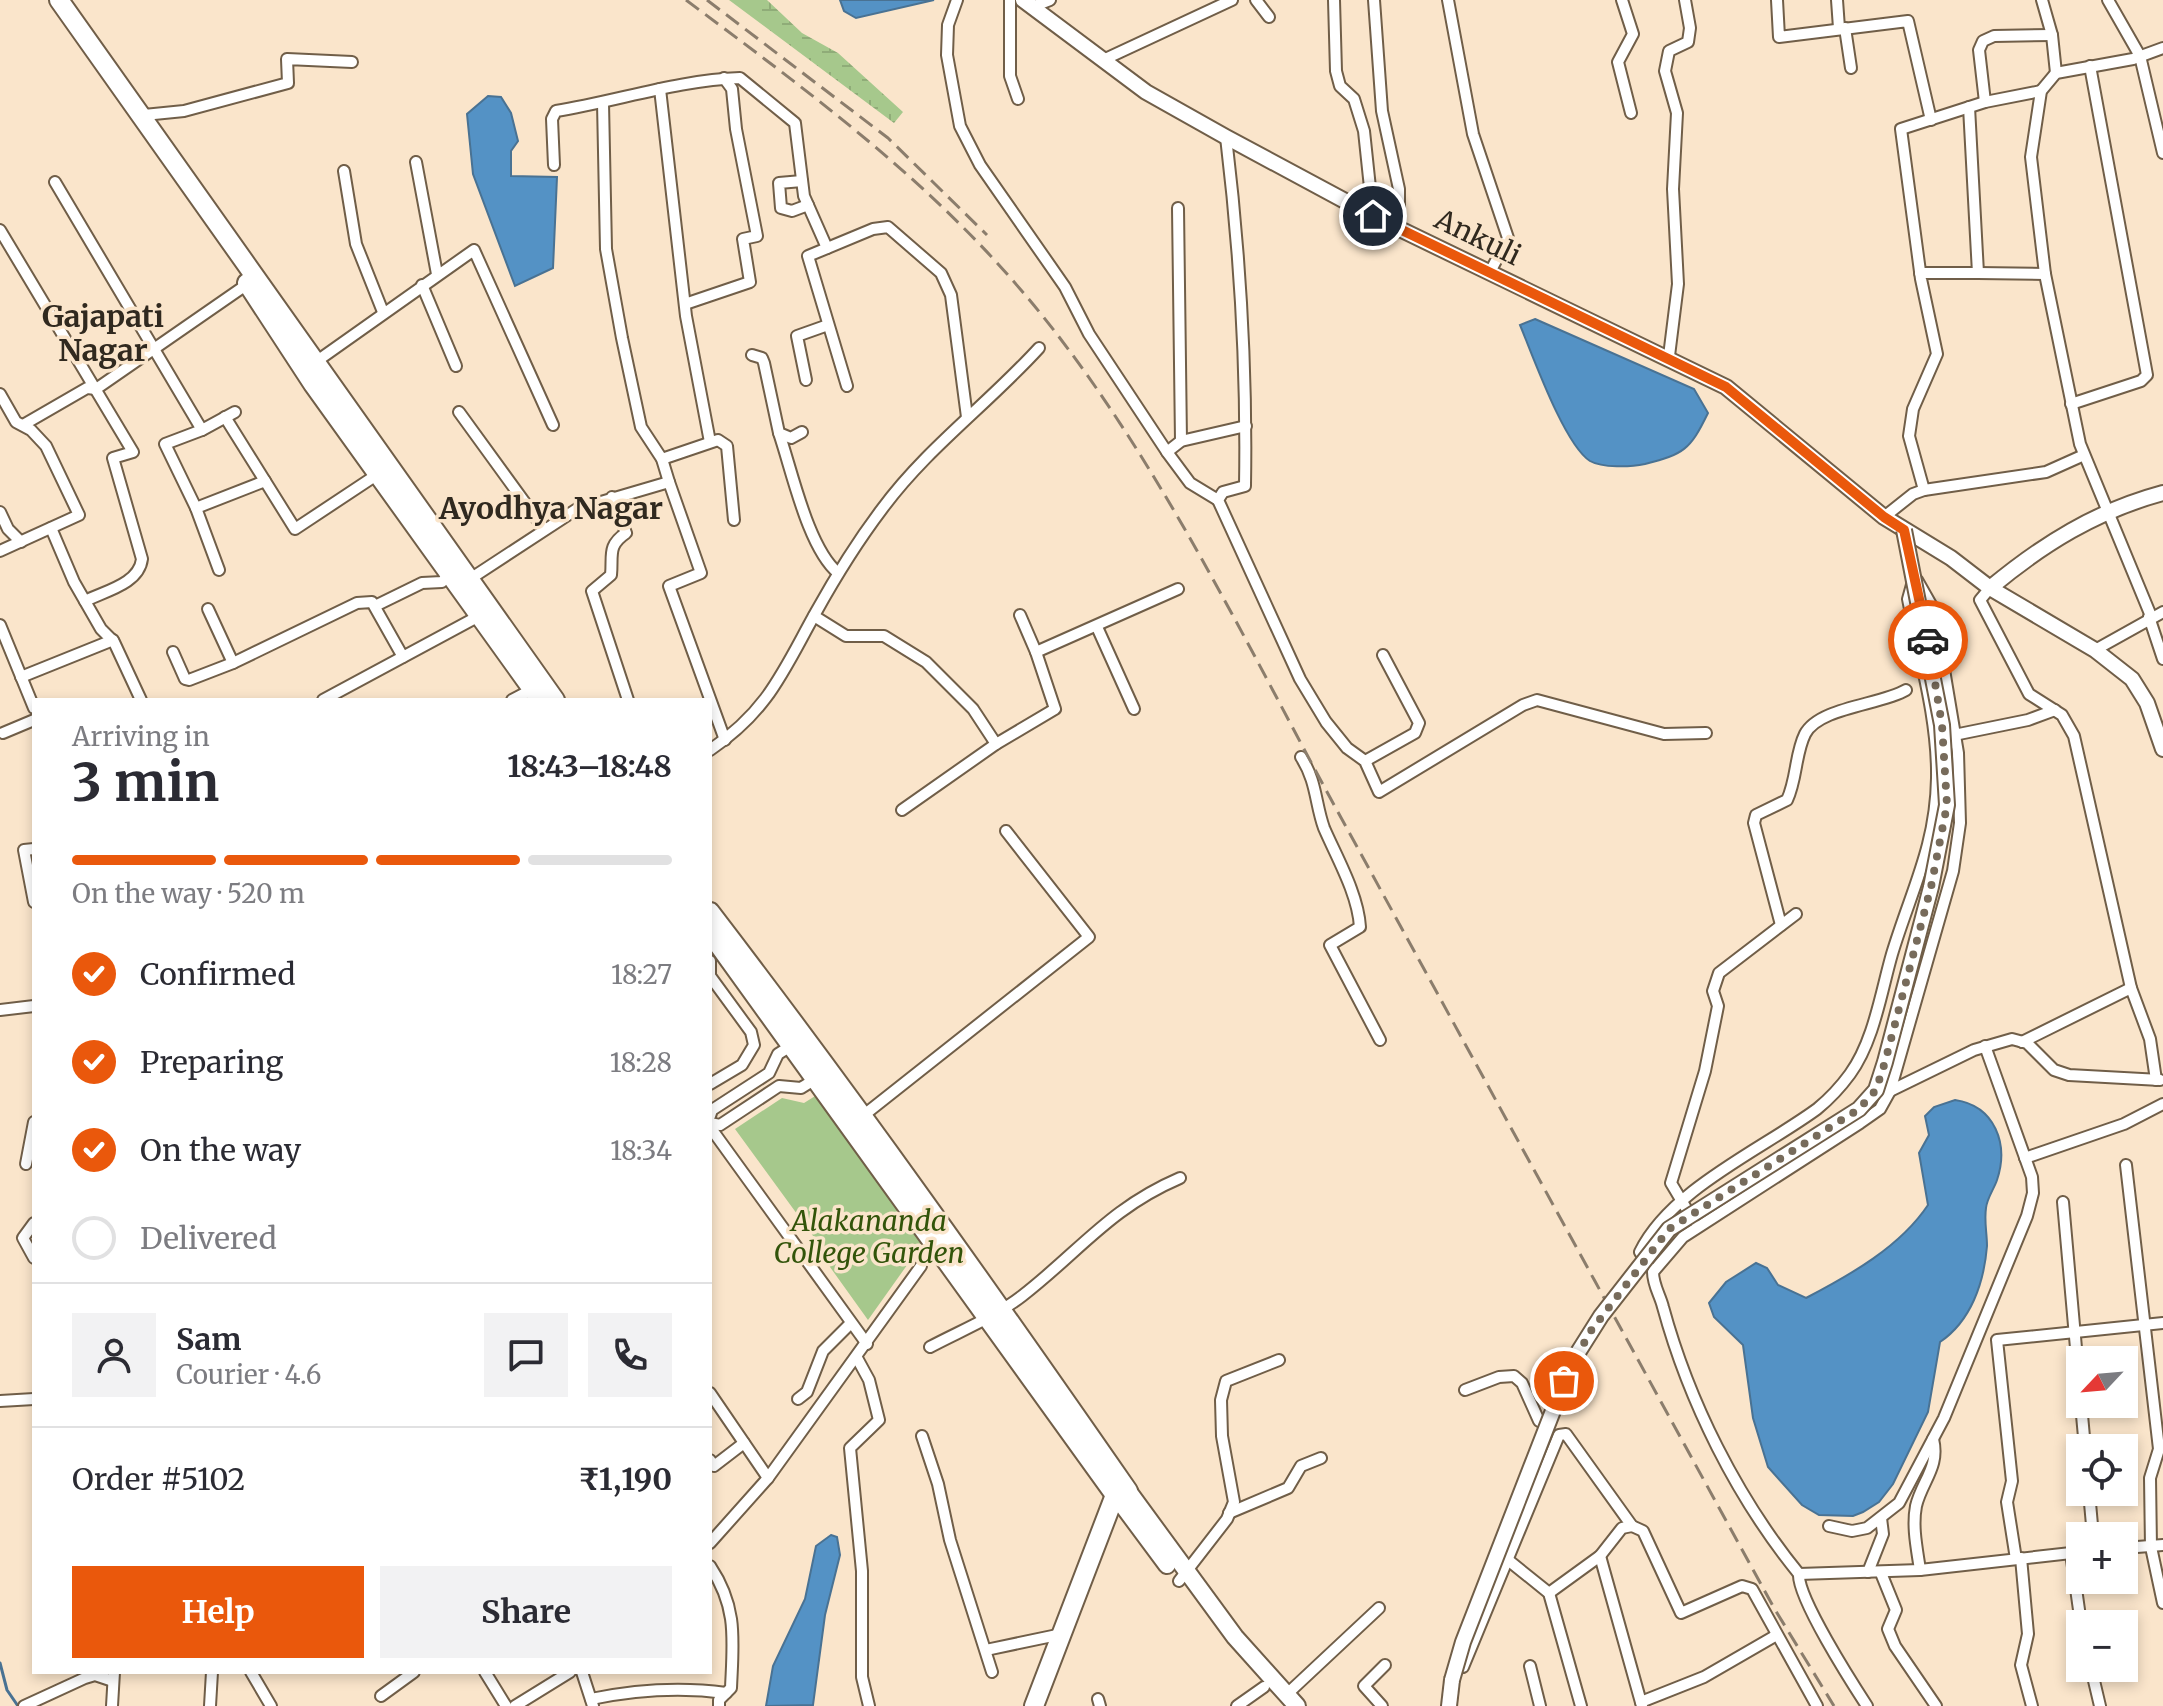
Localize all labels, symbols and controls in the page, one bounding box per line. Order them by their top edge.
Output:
pin [1339,182,1407,250]
icon: home [1351,194,1395,238]
street label: Ankuli [1428,200,1527,273]
district label: Gajapati Nagar [42,297,164,369]
district label: Ayodhya Nagar [438,489,663,527]
courier [1888,600,1968,680]
icon: car [1906,618,1950,662]
text: Arriving in [72,720,210,753]
text: 18:43–18:48 [507,747,672,785]
text: 3 min [72,750,219,815]
text: On the way · 520 m [72,877,305,910]
icon: check [72,952,116,996]
text: Confirmed [140,955,295,993]
text: 18:27 [611,958,672,991]
icon: check [72,1040,116,1084]
text: Preparing [140,1043,283,1081]
text: 18:28 [610,1046,672,1079]
icon: check [72,1128,116,1172]
text: On the way [140,1131,301,1169]
text: 18:34 [610,1134,672,1167]
park label: Alakananda College Garden [773,1203,965,1271]
text: Delivered [140,1219,277,1257]
button: person [72,1313,156,1397]
button: chat [484,1313,568,1397]
button: phone [588,1313,672,1397]
text: Sam [176,1320,241,1358]
north arrow [2066,1346,2138,1418]
map controls [2066,1346,2138,1682]
pin [1530,1347,1598,1415]
text: Courier · 4.6 [176,1358,322,1391]
icon: bag [1542,1359,1586,1403]
button: locate [2066,1434,2138,1506]
text: Order #5102 [72,1460,245,1498]
text: ₹1,190 [578,1460,672,1498]
button: + [2066,1522,2138,1594]
button: Help [72,1566,364,1658]
button: Share [380,1566,672,1658]
button: − [2066,1610,2138,1682]

